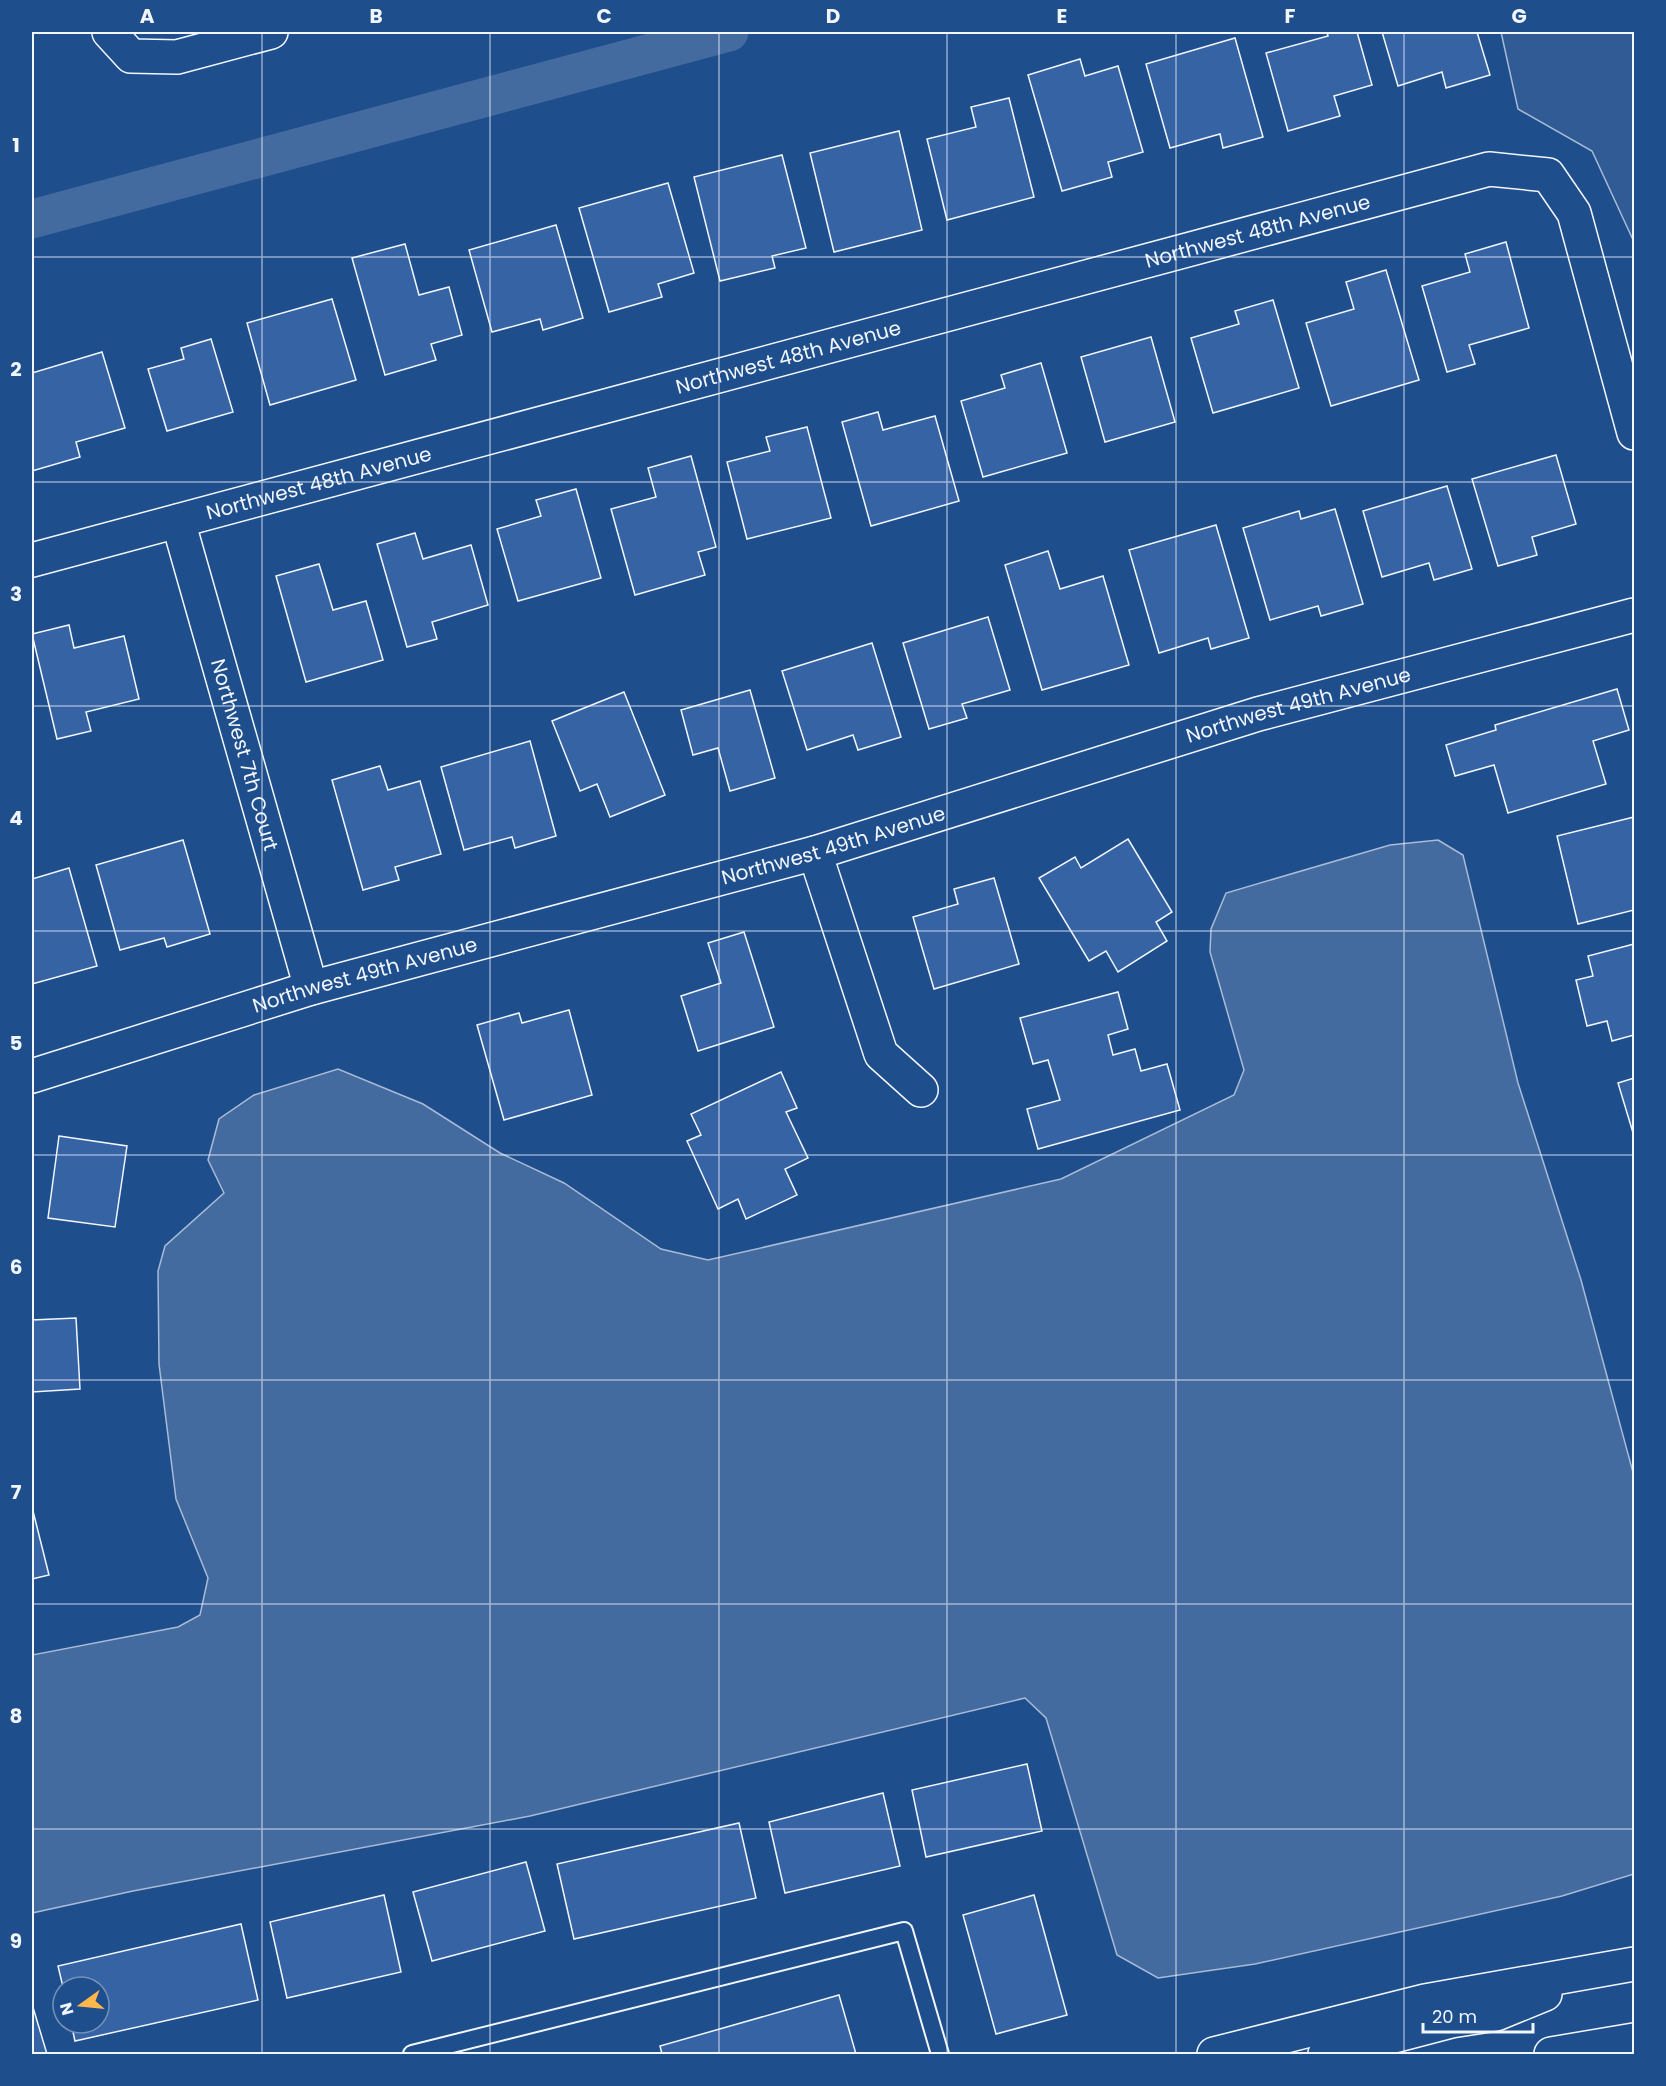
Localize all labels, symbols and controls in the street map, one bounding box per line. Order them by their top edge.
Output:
text: A [140,2,155,30]
text: B [369,2,383,30]
text: C [596,2,612,30]
text: D [826,2,840,30]
text: E [1057,2,1067,30]
text: F [1285,2,1296,30]
text: G [1511,2,1527,30]
text: 1 [12,131,20,159]
street label: Northwest 48th Avenue [1142,187,1373,275]
street label: Northwest 48th Avenue [673,313,904,401]
text: 2 [10,355,22,383]
street label: Northwest 48th Avenue [203,439,435,527]
text: 3 [10,580,22,608]
street label: Northwest 7th Court [204,655,285,854]
street label: Northwest 49th Avenue [1183,660,1414,750]
street label: Northwest 49th Avenue [718,799,949,891]
text: 4 [9,804,23,832]
street label: Northwest 49th Avenue [249,930,480,1020]
text: 5 [10,1029,23,1057]
text: 6 [10,1253,22,1281]
text: 7 [11,1478,22,1506]
text: 8 [10,1702,22,1730]
text: 9 [10,1927,22,1955]
north arrow [51,1975,111,2035]
scale bar [1423,1996,1532,2034]
text: N [54,2000,80,2018]
text: 20 m [1432,2004,1477,2029]

